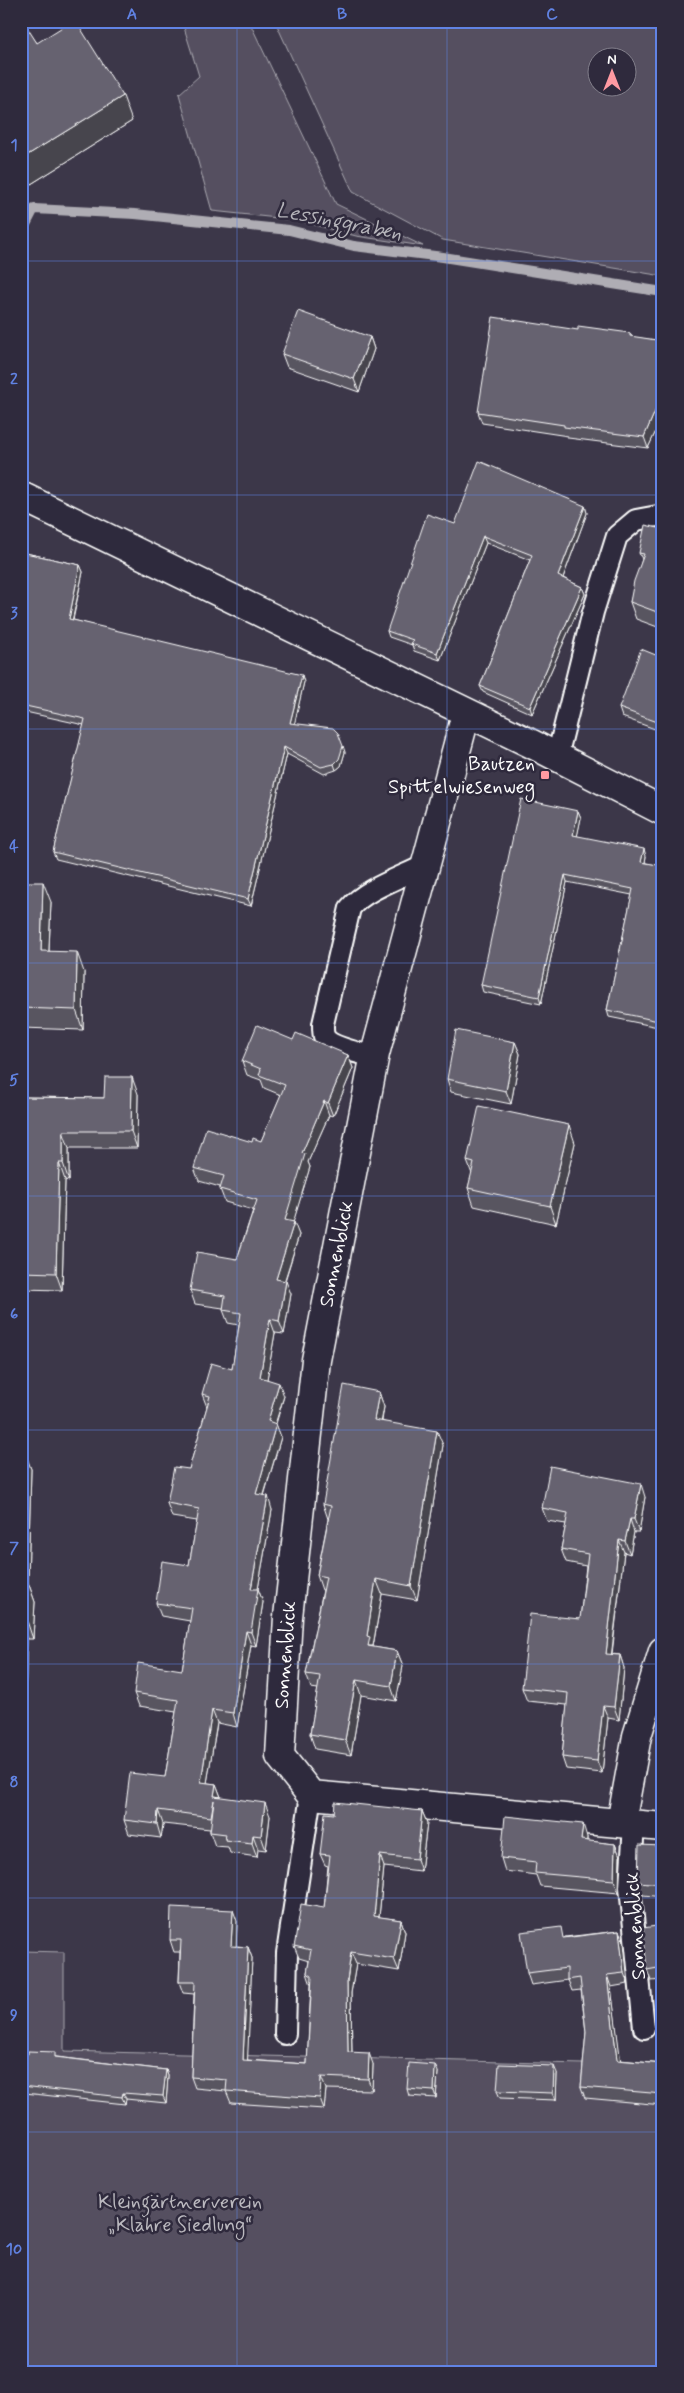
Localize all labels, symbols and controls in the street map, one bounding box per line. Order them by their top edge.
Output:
text: A [127,4,137,25]
text: B [337,4,347,25]
text: C [546,4,558,25]
north arrow [586,48,636,98]
text: N [607,51,617,69]
text: 1 [10,135,18,156]
water label: Lessinggraben [273,196,404,250]
text: 2 [10,369,18,390]
text: 3 [10,603,18,624]
place label: Bautzen Spittelwiesenweg [388,751,535,802]
marker: Bautzen Spittelwiesenweg [539,769,551,781]
text: 4 [9,836,19,857]
text: 5 [9,1070,19,1091]
street label: Sonnenblick [313,1198,361,1310]
text: 6 [10,1304,18,1325]
text: 7 [9,1538,19,1559]
street label: Sonnenblick [269,1600,303,1710]
text: 8 [9,1772,19,1793]
street label: Sonnenblick [619,1871,653,1981]
text: 9 [10,2005,18,2026]
park label: Kleingärtnerverein „Klahre Siedlung“ [98,2189,262,2240]
text: 10 [6,2239,22,2260]

